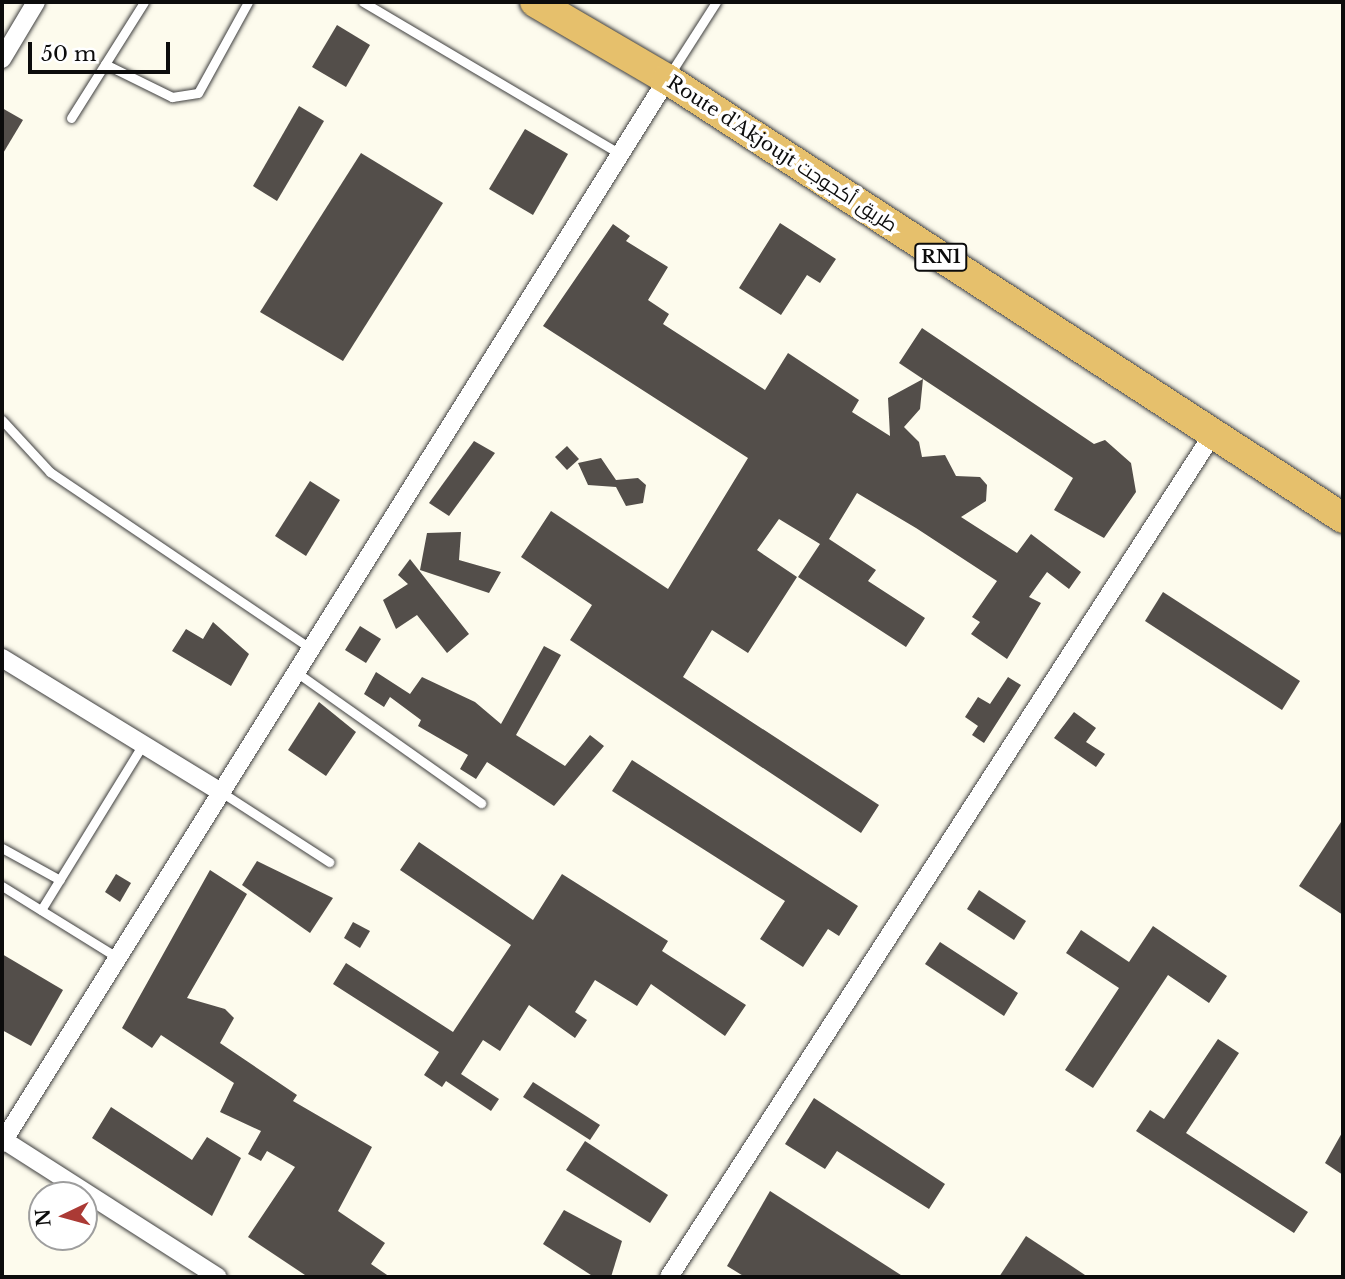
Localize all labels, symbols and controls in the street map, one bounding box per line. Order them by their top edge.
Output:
scale bar [32,28,173,72]
text: 50 m [41,41,96,67]
street label: Route d'Akjoujt طريق أكجوجت [663,71,901,237]
road number: RN1 [913,243,969,272]
north arrow [28,1181,98,1251]
text: N [31,1208,56,1228]

